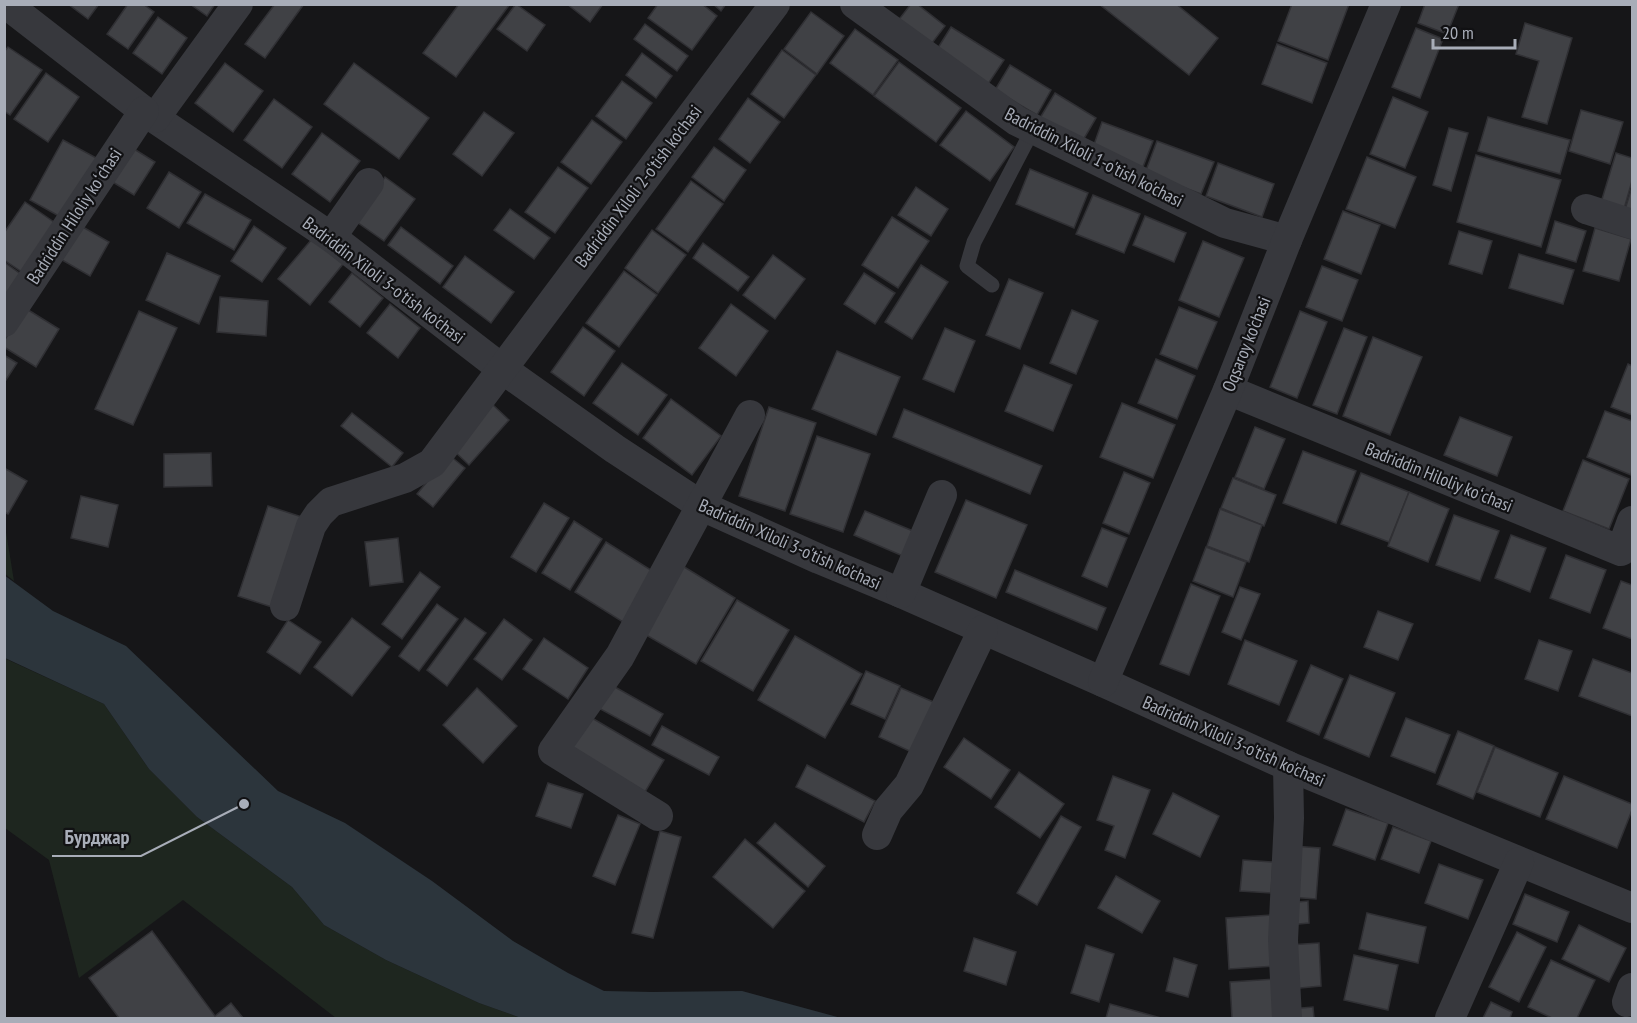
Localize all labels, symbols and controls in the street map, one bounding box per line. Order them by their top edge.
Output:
scale bar [1433,12,1516,50]
text: 20 m [1442,21,1474,44]
street label: Badriddin Xiloli 2-o'tish ko'chasi [569,100,707,272]
street label: Badriddin Xiloli 1-o'tish ko'chasi [1001,102,1187,212]
street label: Badriddin Hiloliy koʻchasi [22,144,126,288]
street label: Badriddin Xiloli 3-o'tish ko'chasi [298,211,470,349]
street label: Oqsaroy ko'chasi [1216,293,1276,395]
street label: Badriddin Hiloliy koʻchasi [1362,437,1516,517]
street label: Badriddin Xiloli 3-o'tish ko'chasi [695,493,885,595]
street label: Badriddin Xiloli 3-o'tish ko'chasi [1139,690,1329,792]
callout: Бурджар [52,818,141,856]
text: Бурджар [65,824,129,850]

